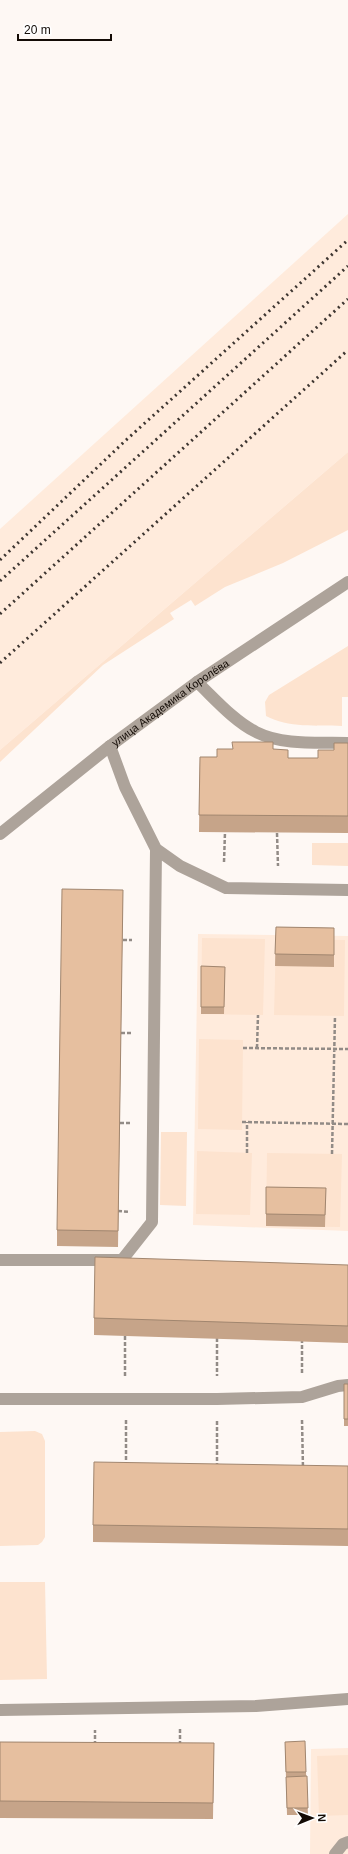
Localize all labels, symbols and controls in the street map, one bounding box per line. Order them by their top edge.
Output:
scale bar [18,16,111,42]
text: 20 m [24,23,51,37]
street label: улица Академика Королёва [109,656,232,749]
north arrow [292,1798,332,1838]
text: N [316,1814,328,1822]

